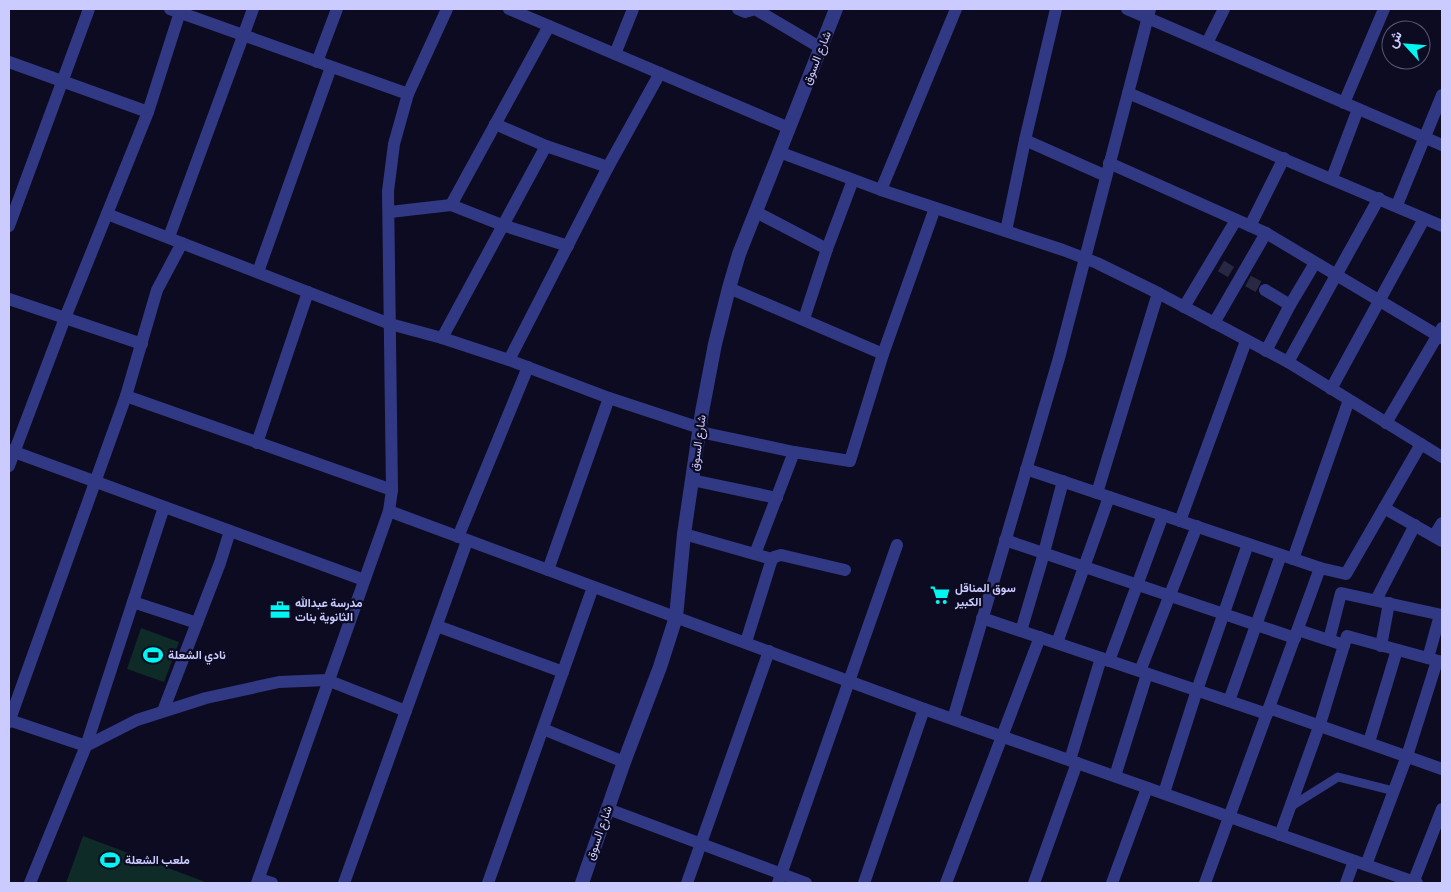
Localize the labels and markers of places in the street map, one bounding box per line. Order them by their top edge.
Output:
place label: سوق المناقل الكبير [954,580,1016,610]
supermarket icon: سوق المناقل الكبير [929,584,951,606]
place label: مدرسة عبدالله الثانوية بنات [295,595,363,625]
office icon: مدرسة عبدالله الثانوية بنات [269,599,291,621]
sports icon: نادي الشعلة [142,644,164,666]
place label: نادي الشعلة [168,647,226,665]
sports icon: ملعب الشعلة [99,849,121,871]
place label: ملعب الشعلة [125,852,190,867]

